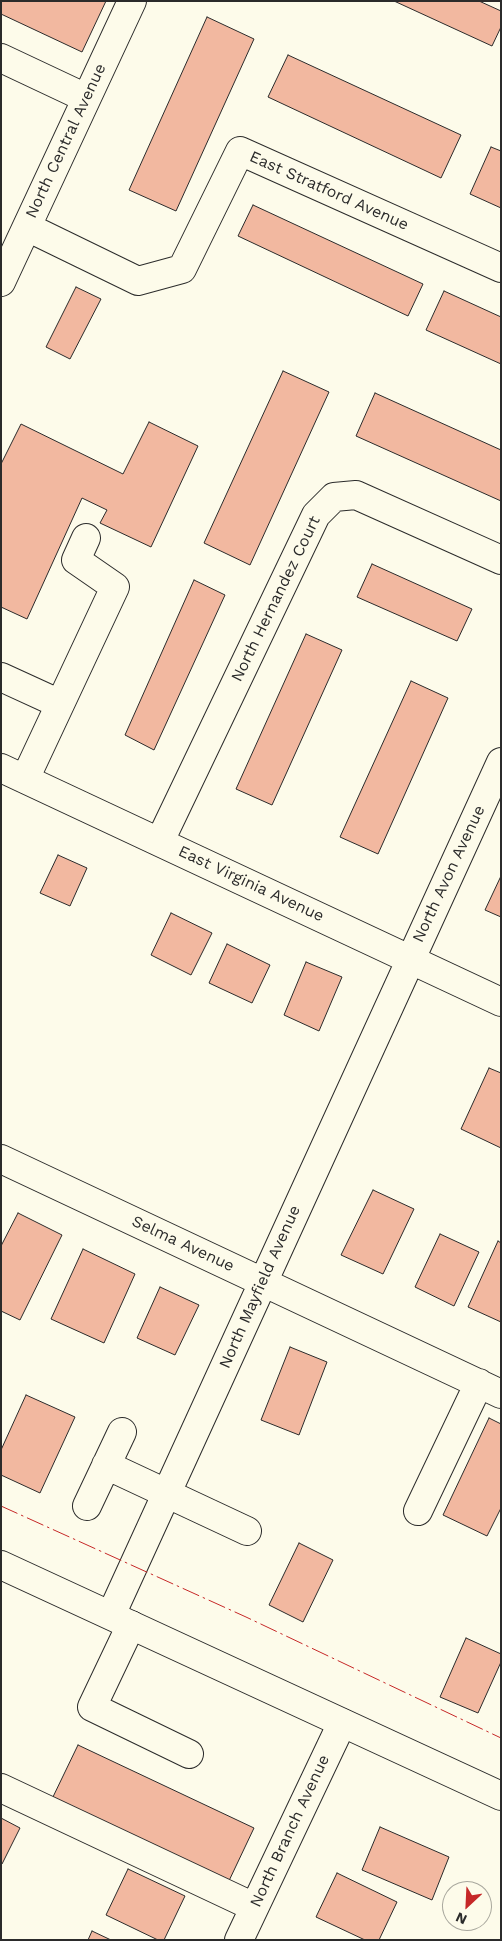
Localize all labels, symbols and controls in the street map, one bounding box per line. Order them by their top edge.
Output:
street label: North Central Avenue [22,61,110,221]
street label: East Stratford Avenue [246,147,412,235]
street label: North Hernandez Court [227,513,325,685]
street label: North Avon Avenue [409,802,489,946]
street label: East Virginia Avenue [175,842,327,926]
street label: North Mayfield Avenue [215,1202,305,1372]
street label: Selma Avenue [129,1212,237,1276]
street label: North Branch Avenue [246,1752,334,1910]
north arrow [442,1881,492,1931]
text: N [453,1909,469,1928]

